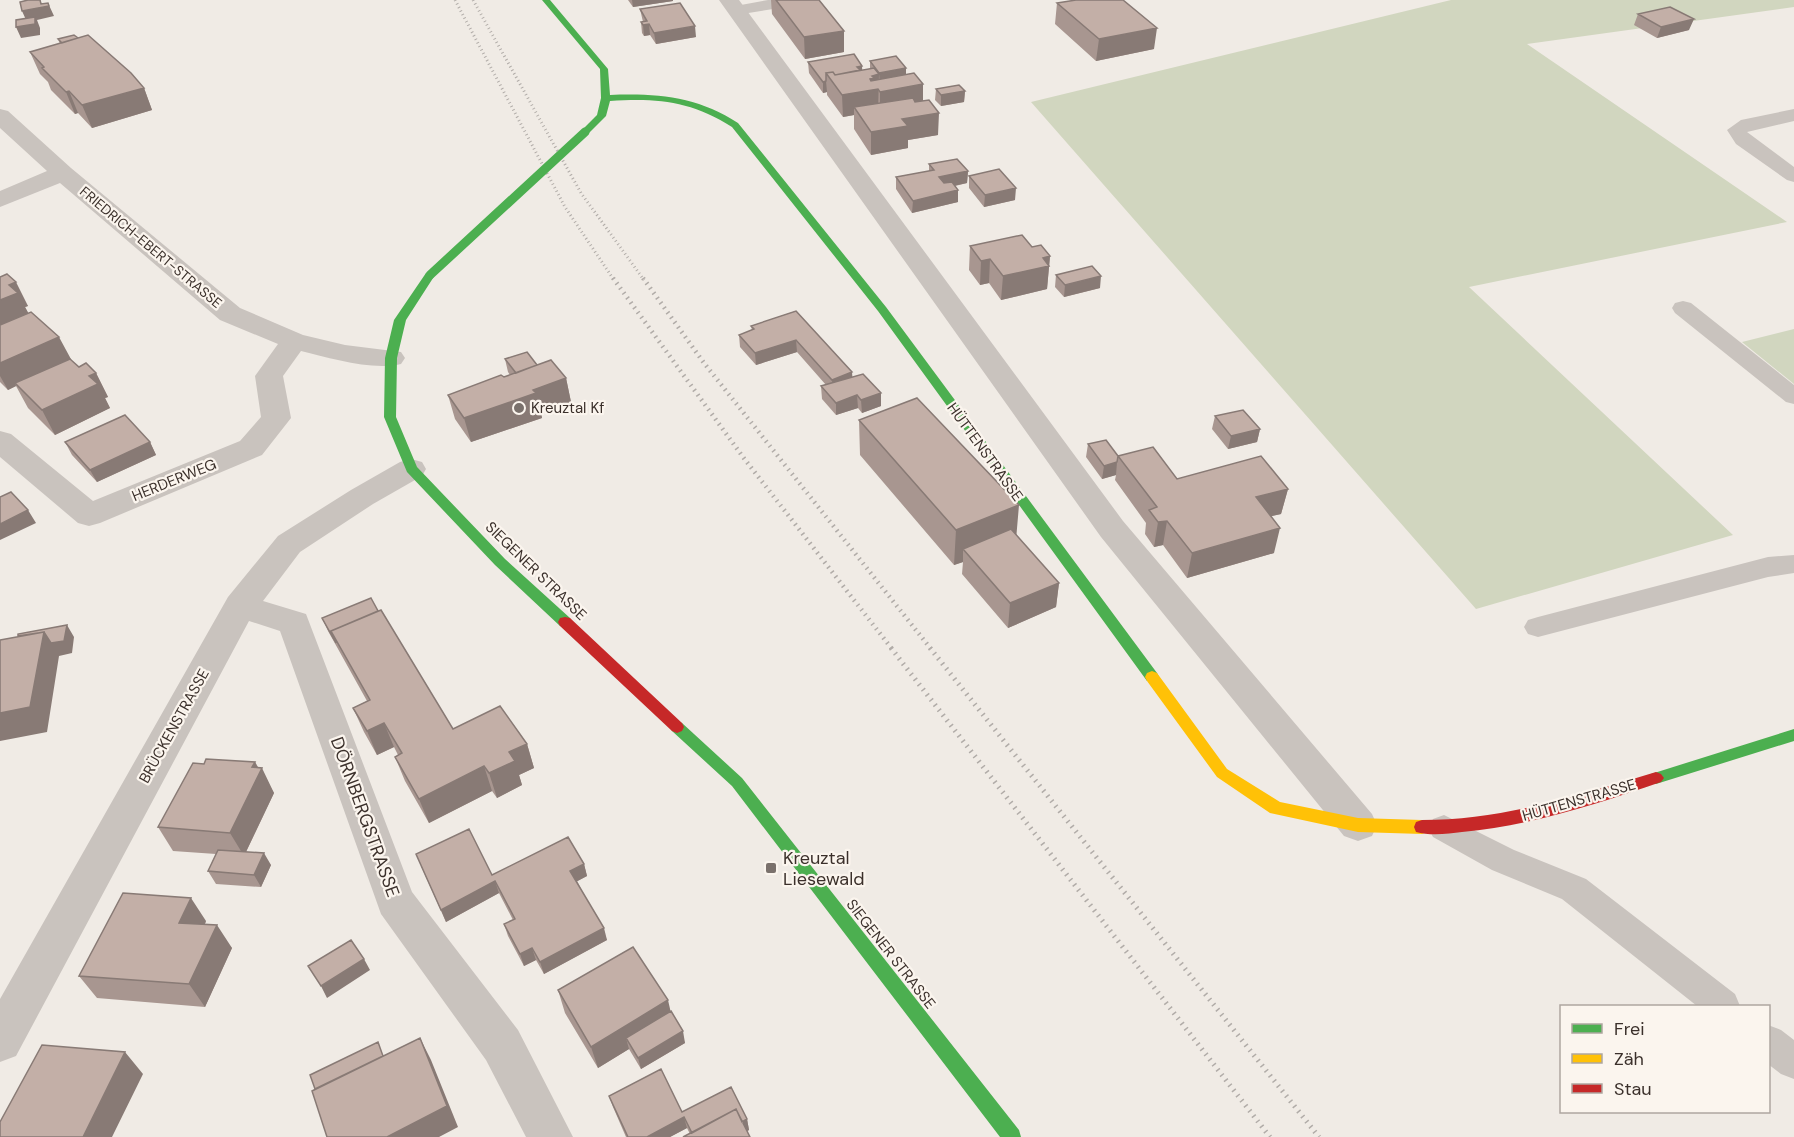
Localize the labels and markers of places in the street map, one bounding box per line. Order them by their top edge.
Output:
place label: Kreuztal Kf [531,398,604,418]
marker: Kreuztal Kf [512,401,526,415]
place label: Kreuztal Liesewald [783,846,864,891]
marker: Kreuztal Liesewald [764,861,778,875]

